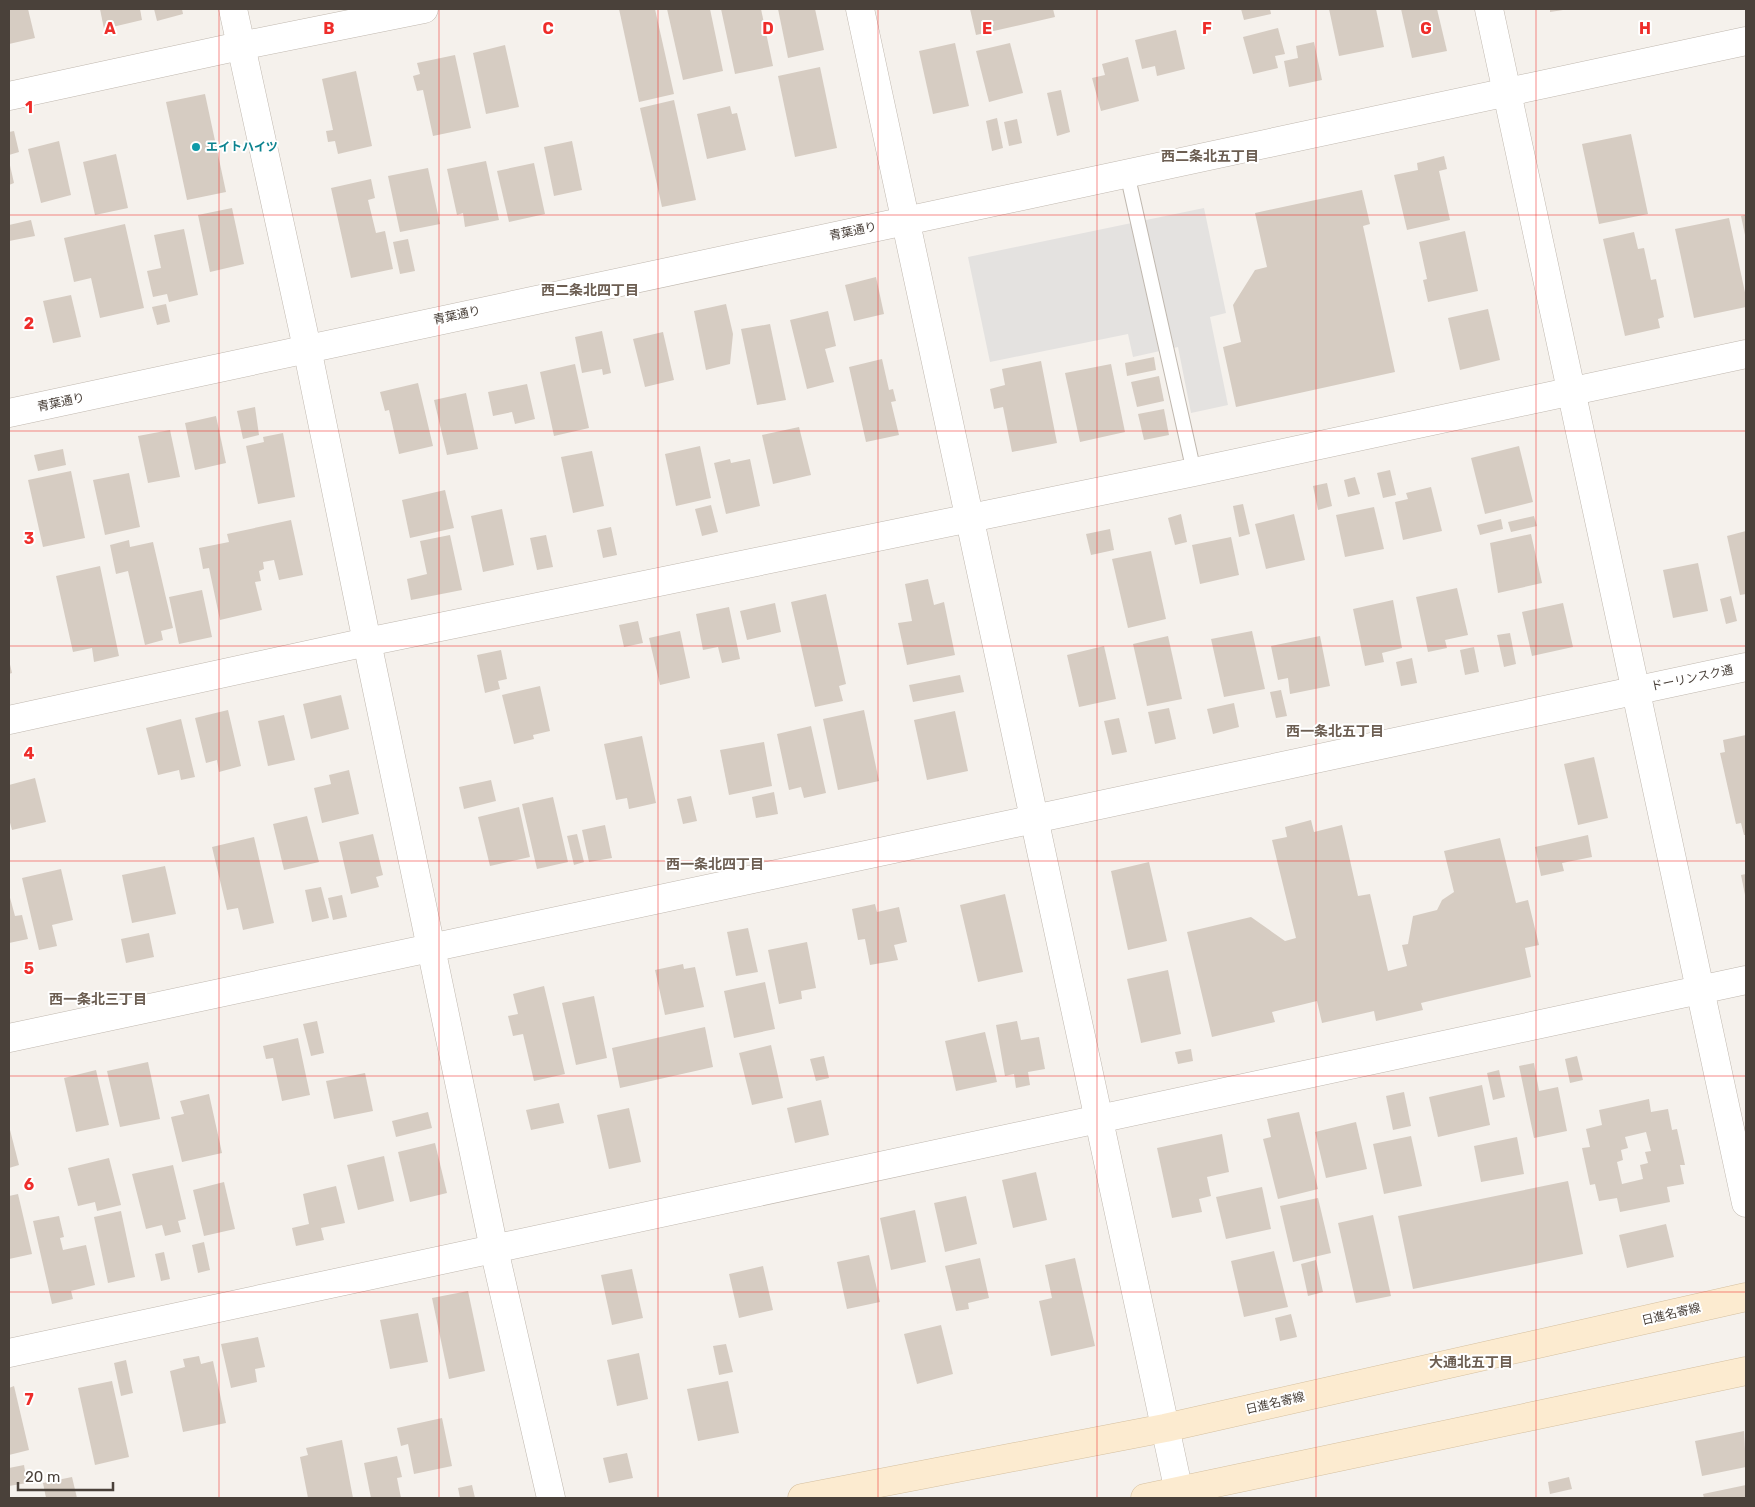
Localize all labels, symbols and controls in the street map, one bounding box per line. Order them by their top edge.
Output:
text: A [104,19,116,38]
text: B [323,19,335,38]
text: C [542,19,554,38]
text: D [762,19,774,38]
text: E [982,19,992,38]
text: F [1202,19,1212,38]
text: G [1420,19,1432,38]
text: H [1639,19,1651,38]
text: 1 [25,98,33,117]
place label: エイトハイツ [206,140,278,154]
marker: エイトハイツ [190,141,202,153]
district label: 西二条北五丁目 [1161,148,1259,165]
street label: 青葉通り [828,219,878,243]
district label: 西二条北四丁目 [541,282,639,299]
street label: 青葉通り [432,303,482,327]
text: 2 [24,314,34,333]
street label: 青葉通り [36,390,86,414]
text: 3 [24,529,34,548]
street label: ドーリンスク通 [1650,662,1734,694]
district label: 西一条北五丁目 [1286,723,1384,740]
text: 4 [24,744,35,763]
district label: 西一条北四丁目 [666,856,764,873]
text: 5 [24,959,34,978]
district label: 西一条北三丁目 [49,991,147,1008]
text: 6 [24,1175,34,1194]
street label: 日進名寄線 [1640,1300,1702,1328]
district label: 大通北五丁目 [1429,1354,1513,1371]
street label: 日進名寄線 [1244,1389,1306,1417]
text: 7 [24,1390,34,1409]
scale bar [18,1460,112,1492]
text: 20 m [25,1468,60,1486]

